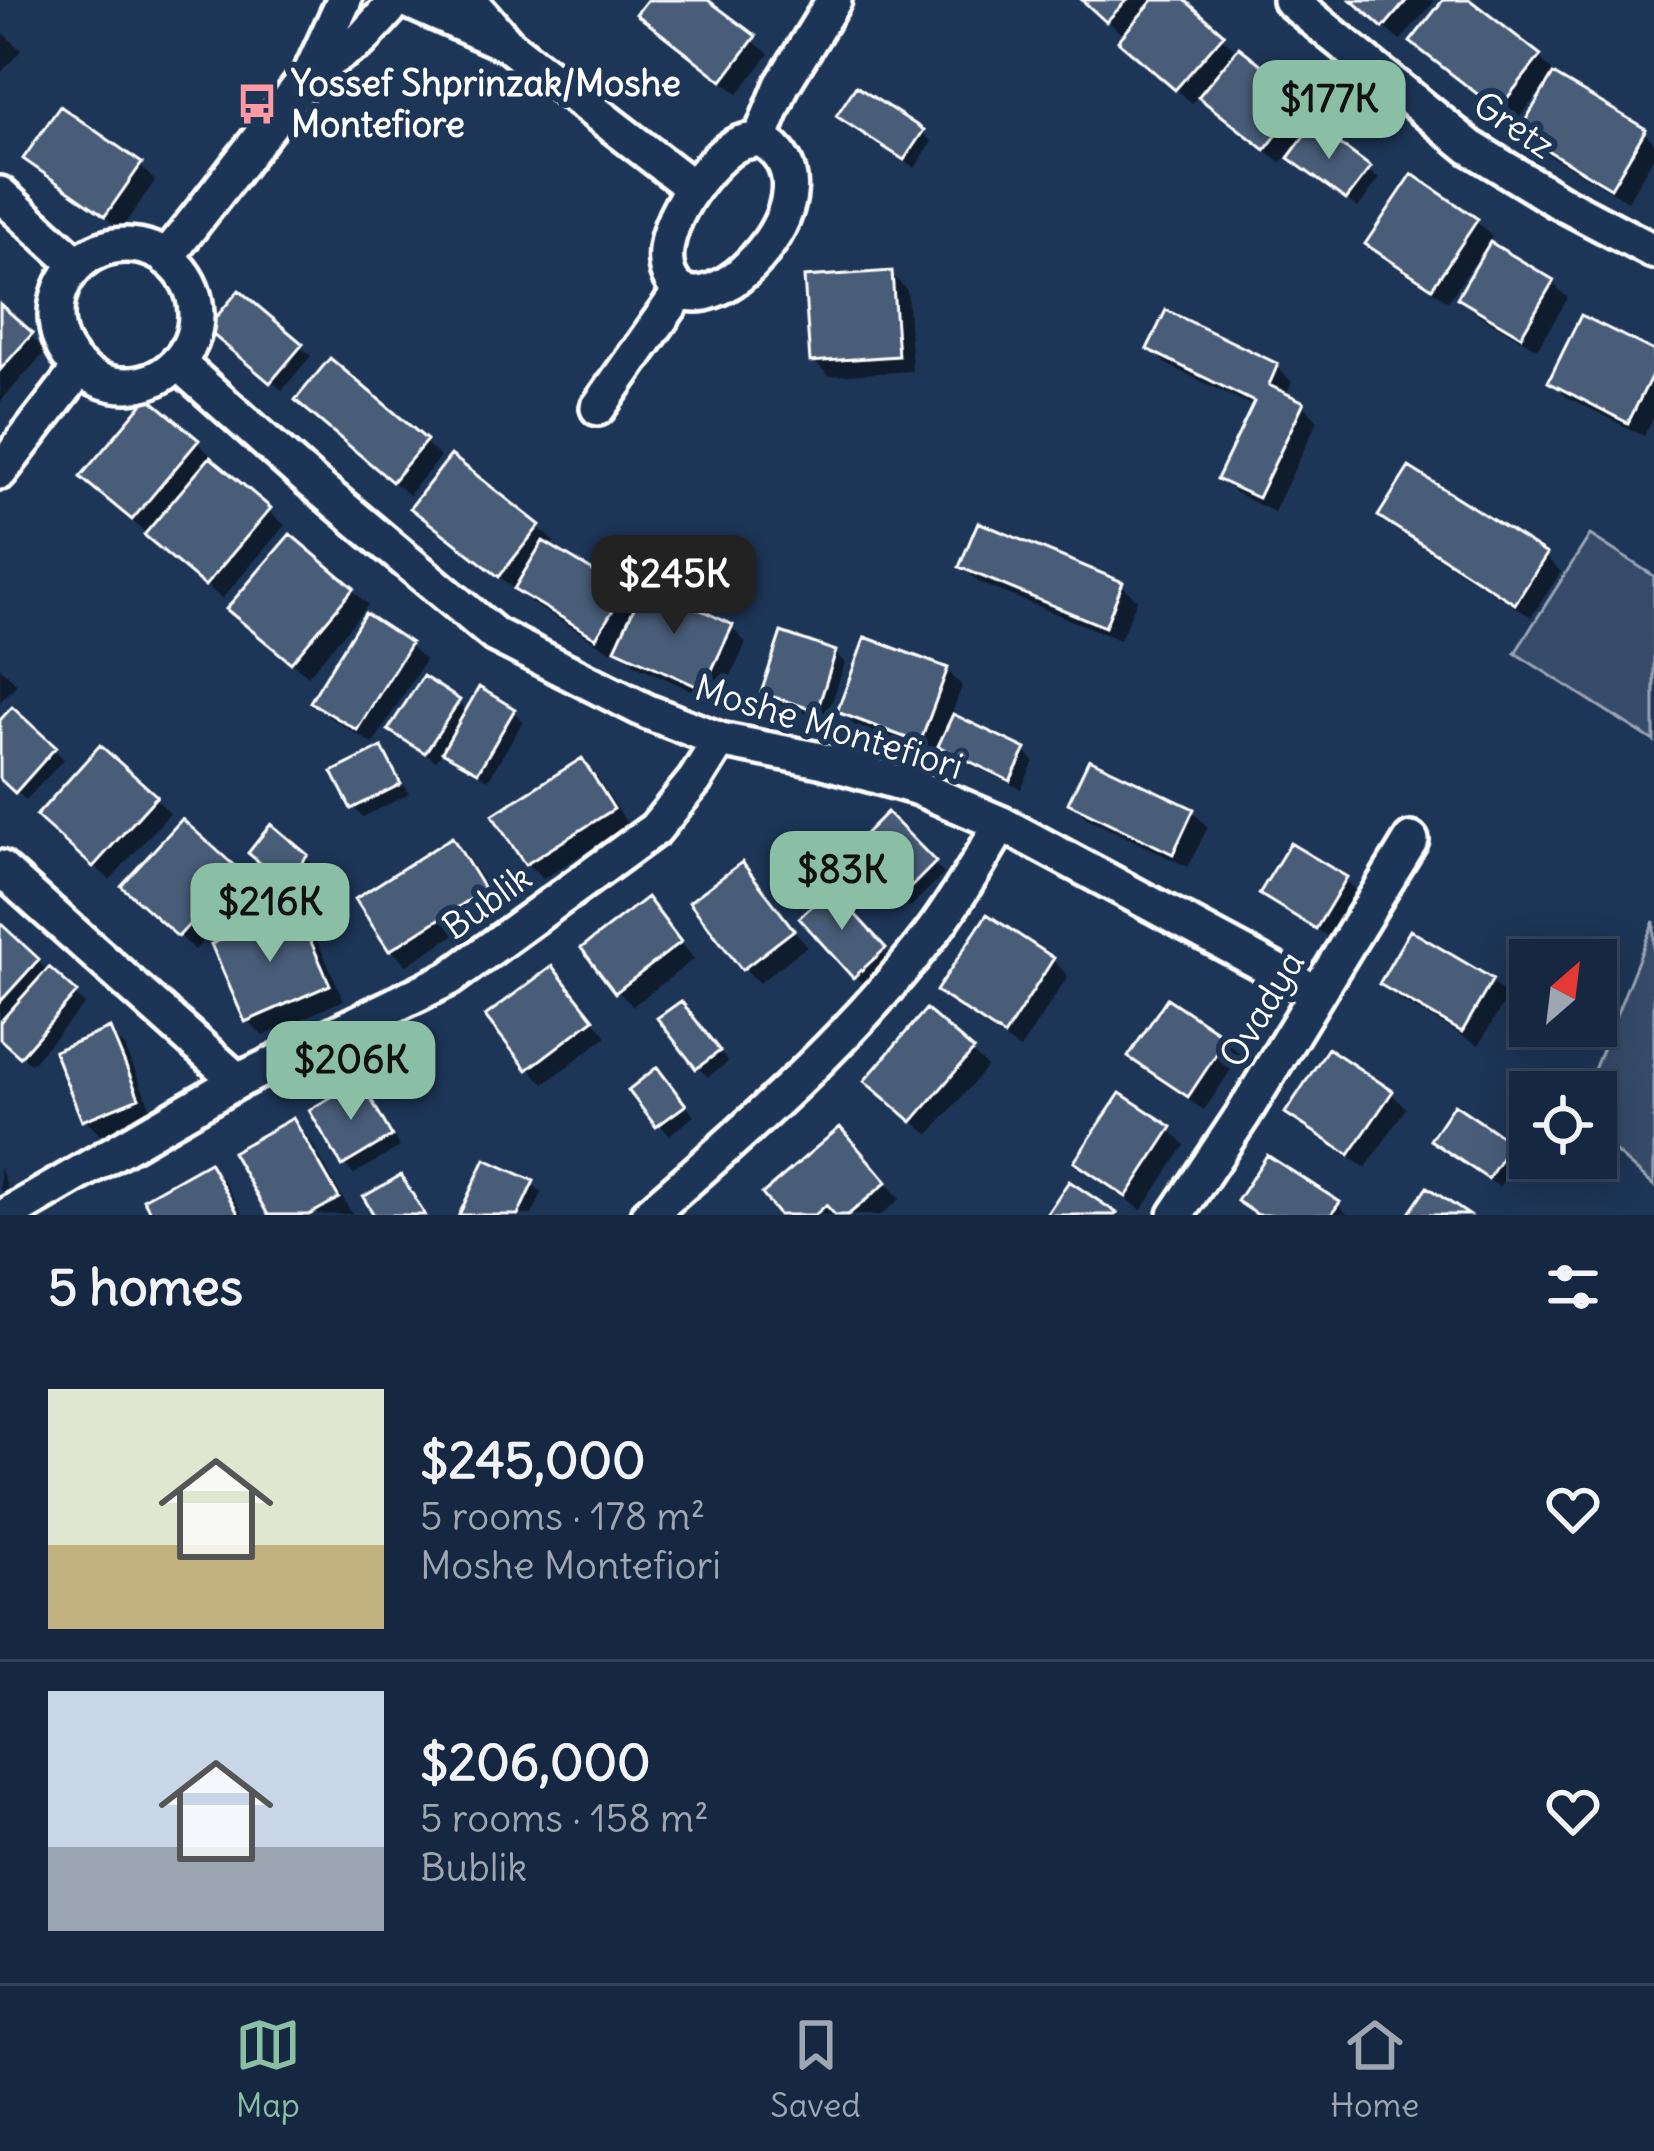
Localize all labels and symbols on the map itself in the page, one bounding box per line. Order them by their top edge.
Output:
pin: $177K [1245,60,1413,162]
place label: Yossef Shprinzak/Moshe Montefiore [290,61,681,147]
bus stop icon: Yossef Shprinzak/Moshe Montefiore [234,81,280,127]
street label: Gretz [1465,82,1563,168]
pin: $245K [590,535,758,637]
street label: Moshe Montefiori [690,665,968,789]
pin: $83K [771,831,913,933]
street label: Bublik [434,855,540,949]
pin: $216K [186,863,354,965]
north arrow [1509,939,1617,1047]
street label: Ovadya [1210,943,1314,1075]
pin: $206K [267,1021,435,1123]

